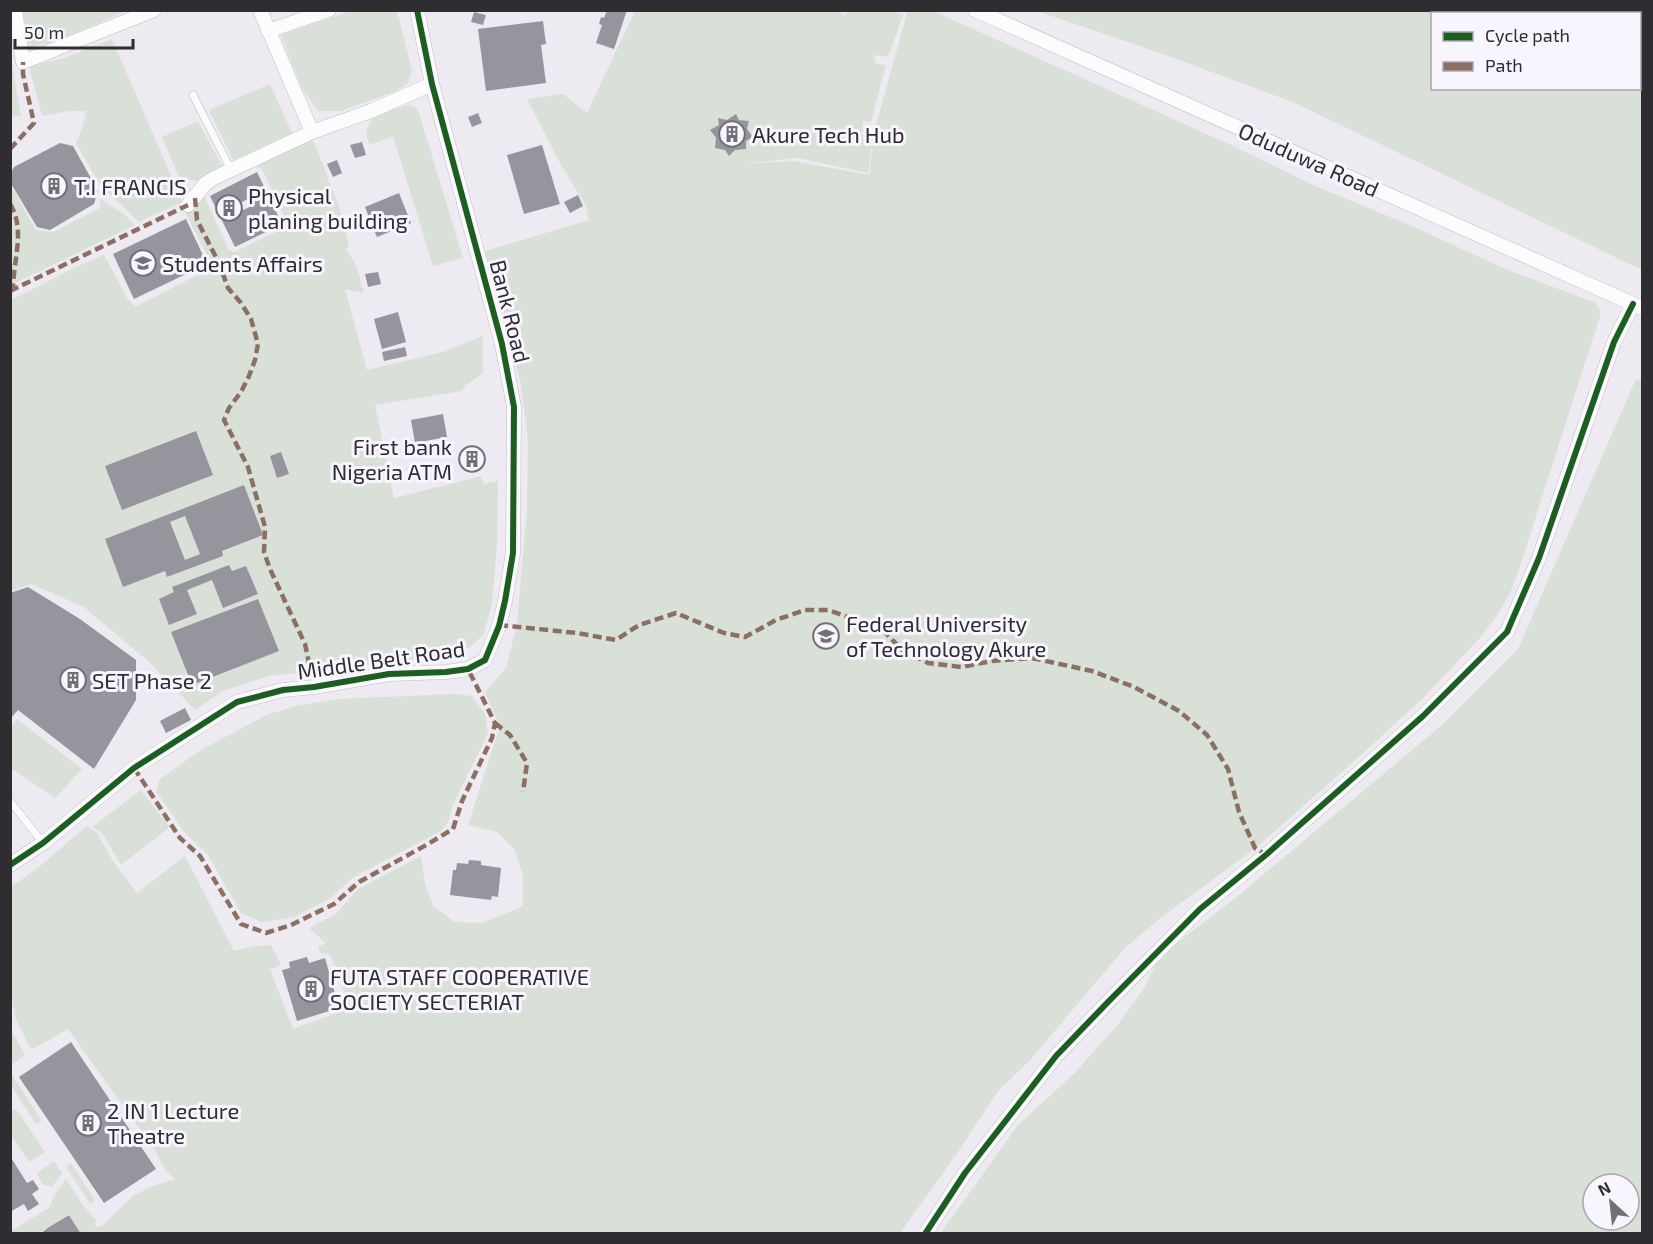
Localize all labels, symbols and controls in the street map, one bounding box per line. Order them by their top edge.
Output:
scale bar [15,12,134,50]
legend [1431,12,1641,90]
text: 50 m [24,21,64,43]
text: Cycle path [1485,24,1570,46]
text: Path [1485,54,1523,76]
street label: Oduduwa Road [1235,116,1383,202]
building icon: Akure Tech Hub [717,119,747,149]
place label: Akure Tech Hub [752,121,905,147]
building icon: T.I FRANCIS [39,171,69,201]
place label: T.I FRANCIS [74,173,187,199]
place label: Physical planing building [248,182,408,233]
building icon: Physical planing building [214,193,244,223]
school or university icon: Students Affairs [128,248,158,278]
place label: Students Affairs [162,250,323,276]
street label: Bank Road [486,257,536,365]
place label: First bank Nigeria ATM [332,433,452,484]
building icon: First bank Nigeria ATM [457,444,487,474]
place label: Federal University of Technology Akure [846,610,1046,661]
school or university icon: Federal University of Technology Akure [811,621,841,651]
street label: Middle Belt Road [296,634,466,684]
building icon: SET Phase 2 [58,665,88,695]
place label: SET Phase 2 [92,667,212,693]
place label: FUTA STAFF COOPERATIVE SOCIETY SECTERIAT [330,963,589,1014]
building icon: FUTA STAFF COOPERATIVE SOCIETY SECTERIAT [296,974,326,1004]
place label: 2 IN 1 Lecture Theatre [107,1097,239,1148]
building icon: 2 IN 1 Lecture Theatre [73,1108,103,1138]
north arrow [1581,1172,1641,1232]
text: N [1594,1177,1613,1199]

